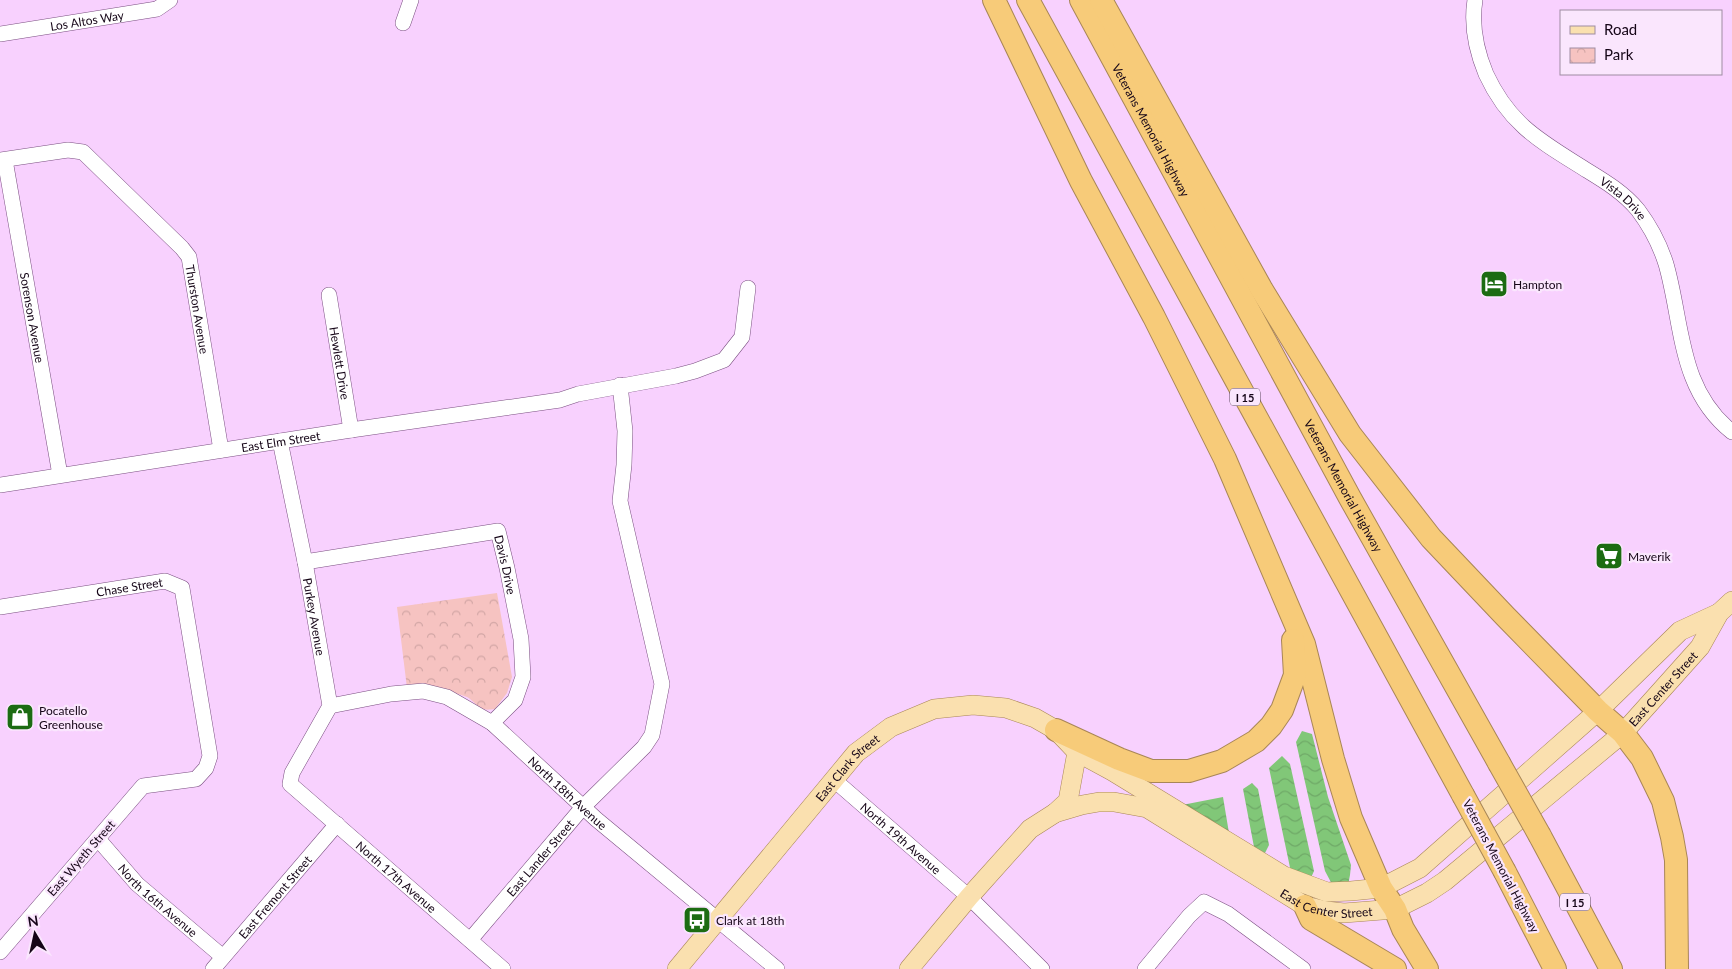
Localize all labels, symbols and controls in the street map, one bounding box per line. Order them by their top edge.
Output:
street label: Los Altos Way [49,7,126,33]
legend [1560,10,1722,75]
text: Road [1604,20,1637,38]
text: Park [1604,45,1634,63]
street label: Veterans Memorial Highway [1109,61,1194,200]
street label: Vista Drive [1597,173,1650,223]
street label: Thurston Avenue [183,263,212,355]
hotel icon: Hampton [1479,269,1509,299]
street label: Sorenson Avenue [17,271,48,364]
place label: Hampton [1513,277,1562,292]
street label: Hewlett Drive [327,325,353,401]
road number: I 15 [1230,388,1260,406]
street label: Veterans Memorial Highway [1301,417,1387,555]
street label: East Elm Street [240,427,322,455]
street label: Davis Drive [492,533,520,596]
supermarket icon: Maverik [1594,541,1624,571]
place label: Maverik [1628,549,1671,564]
street label: Chase Street [95,574,164,599]
street label: Purkey Avenue [300,577,329,657]
street label: East Center Street [1625,647,1701,729]
shop icon: Pocatello Greenhouse [5,702,35,732]
place label: Pocatello Greenhouse [39,703,103,732]
street label: East Clark Street [812,730,883,804]
street label: North 18th Avenue [525,753,610,833]
street label: Veterans Memorial Highway [1459,797,1543,936]
street label: North 19th Avenue [858,799,944,877]
street label: East Lander Street [503,816,577,899]
street label: East Wyeth Street [44,817,118,899]
street label: North 17th Avenue [353,838,440,916]
street label: East Fremont Street [235,852,315,941]
street label: North 16th Avenue [115,861,201,940]
street label: East Center Street [1278,885,1374,921]
road number: I 15 [1560,894,1590,910]
bus stop icon: Clark at 18th [682,905,712,935]
north arrow [10,909,60,959]
text: N [26,911,40,930]
place label: Clark at 18th [716,913,785,928]

